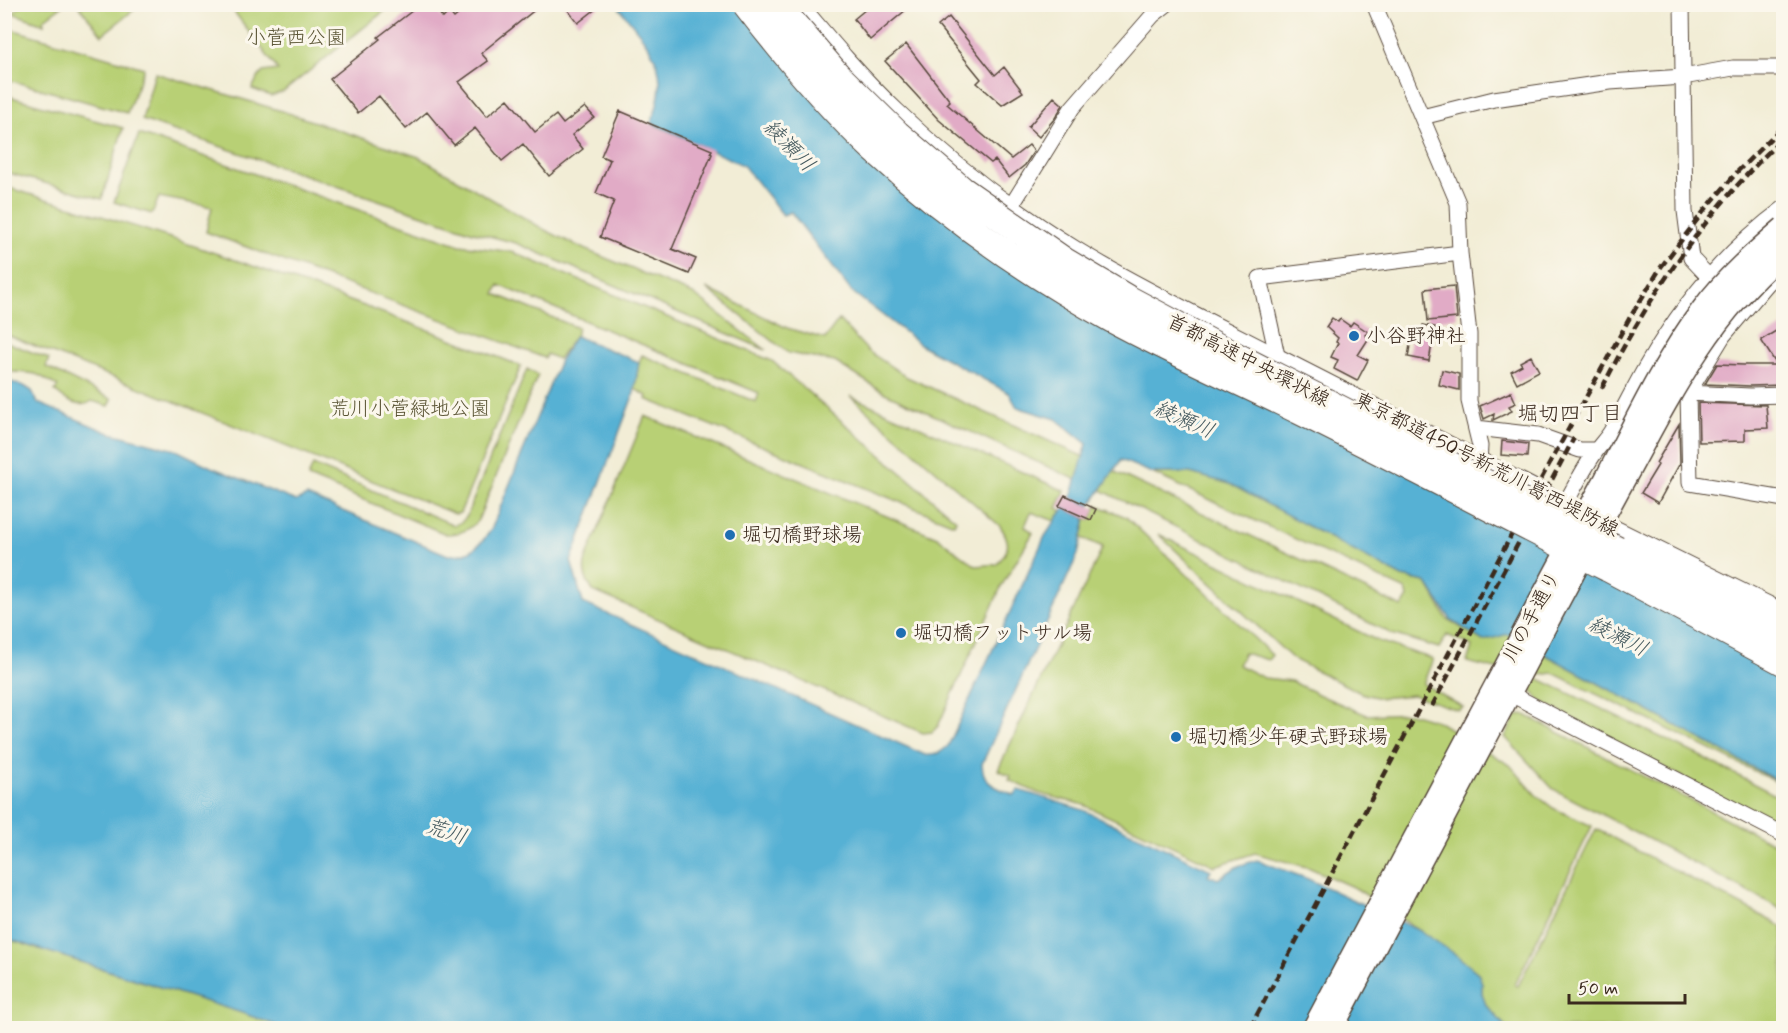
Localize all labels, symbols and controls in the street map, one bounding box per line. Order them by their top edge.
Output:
park label: 小菅西公園 [246,25,346,52]
water label: 綾瀬川 [757,114,821,178]
street label: 首都高速中央環状線 [1162,308,1334,414]
place label: 小谷野神社 [1366,323,1466,350]
marker: 小谷野神社 [1347,329,1361,343]
street label: 東京都道450号新荒川葛西堤防線 [1349,386,1623,544]
water label: 綾瀬川 [1150,394,1218,446]
park label: 荒川小菅緑地公園 [330,396,490,423]
district label: 堀切四丁目 [1518,400,1623,428]
place label: 堀切橋野球場 [742,522,862,549]
marker: 堀切橋野球場 [723,528,737,542]
street label: 川の手通り [1497,567,1567,667]
water label: 綾瀬川 [1584,610,1652,664]
place label: 堀切橋フットサル場 [913,620,1092,647]
marker: 堀切橋フットサル場 [894,626,908,640]
place label: 堀切橋少年硬式野球場 [1188,724,1388,751]
marker: 堀切橋少年硬式野球場 [1169,730,1183,744]
water label: 荒川 [422,812,470,852]
scale bar [1569,967,1684,1005]
text: 50 m [1578,977,1618,1001]

